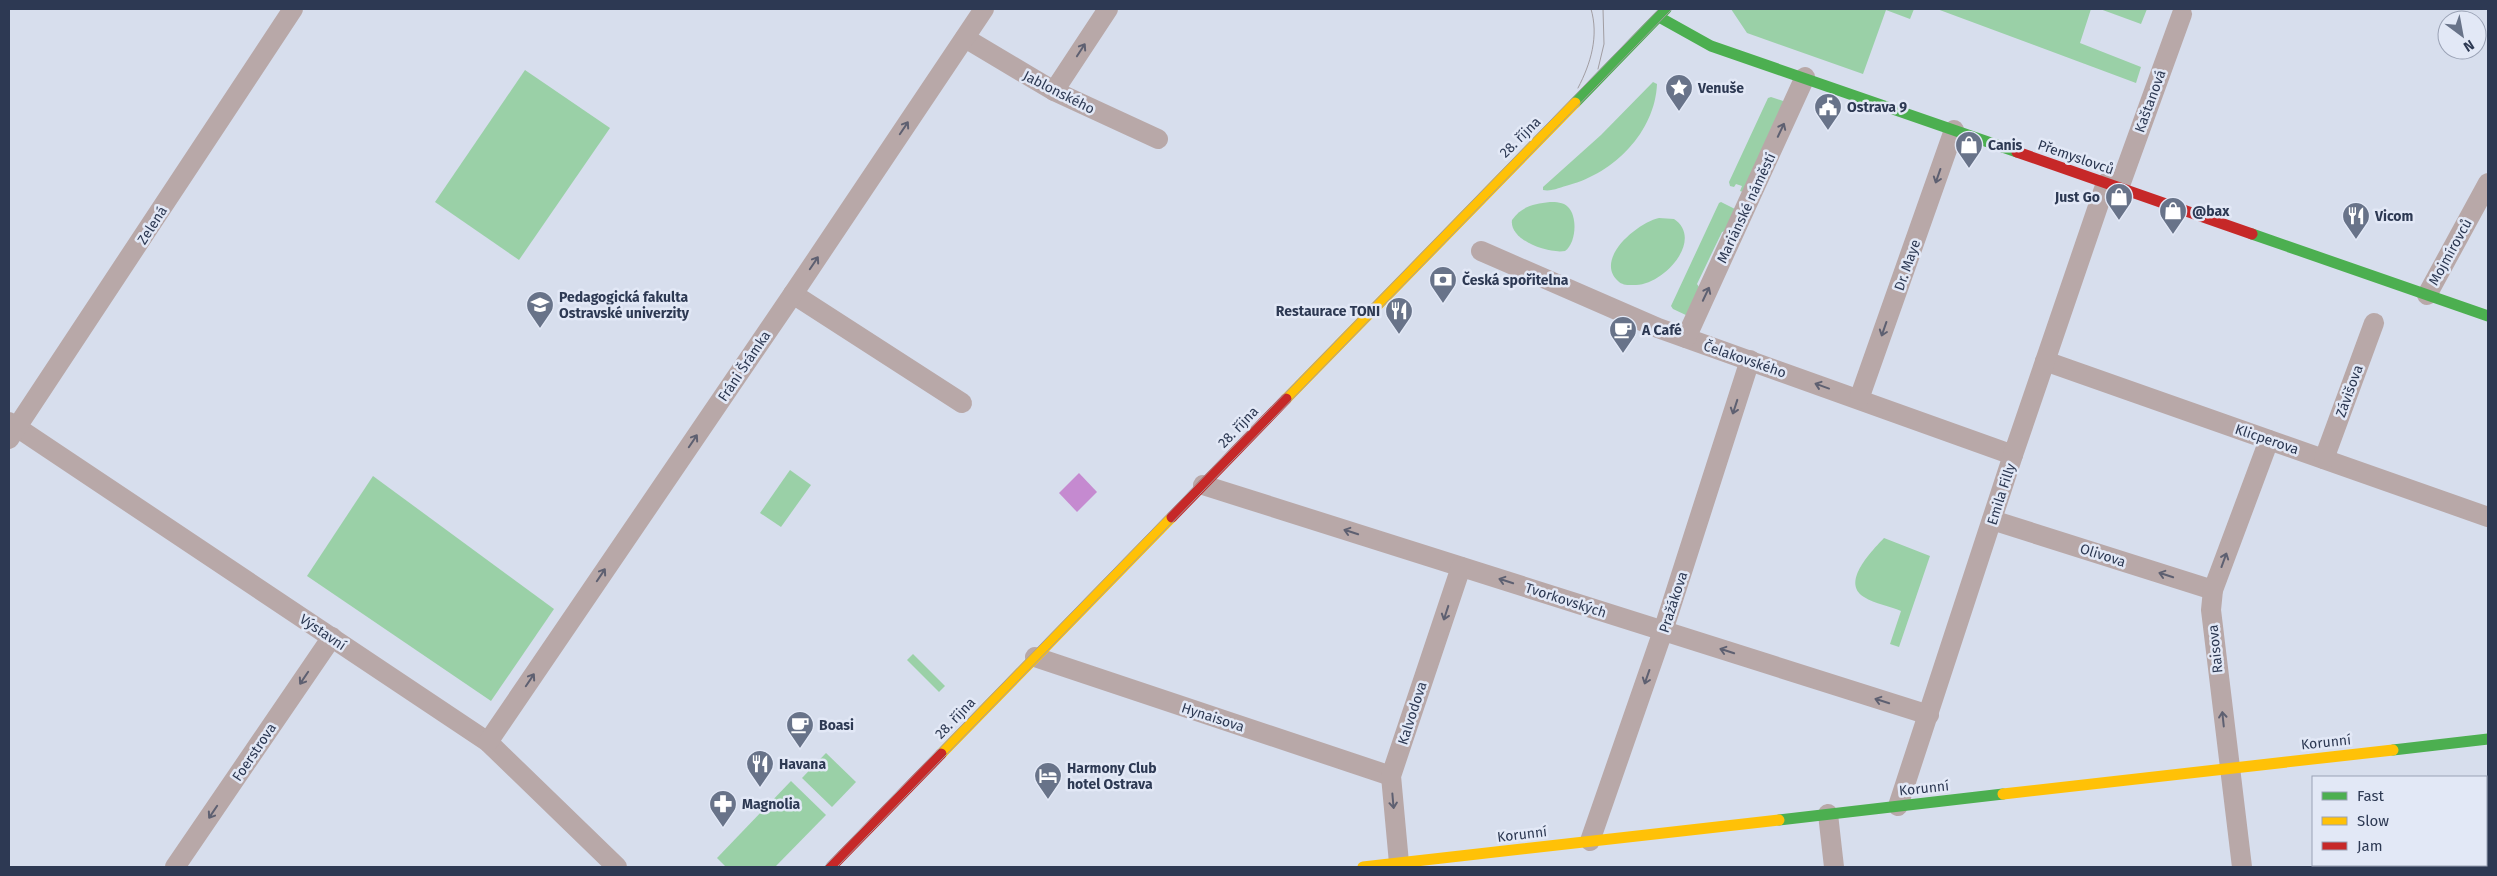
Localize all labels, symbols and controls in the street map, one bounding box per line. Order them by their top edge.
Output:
north arrow [2437,10,2487,60]
text: N [2460,36,2477,55]
one-way arrow [1076,44,1086,58]
street label: Jablonského [1020,67,1097,118]
street label: Kaštanová [2131,68,2170,135]
place icon: Venuše [1664,73,1694,112]
place label: Venuše [1697,80,1744,97]
public building icon: Ostrava 9 [1813,92,1843,131]
place label: Ostrava 9 [1847,99,1907,116]
street label: 28. října [1496,113,1544,161]
one-way arrow [899,121,909,135]
one-way arrow [1777,123,1787,138]
shop icon: Canis [1954,130,1984,169]
place label: Canis [1988,137,2023,154]
street label: Přemyslovců [2036,137,2116,178]
street label: Mariánské náměstí [1713,150,1779,266]
one-way arrow [1933,168,1942,183]
shop icon: Just Go [2104,182,2134,221]
place label: Just Go [2054,189,2100,206]
shop icon: @bax [2158,196,2188,235]
restaurant icon: Vicom [2341,201,2371,240]
street label: Zelená [134,203,171,248]
place label: @bax [2192,203,2230,220]
place label: Vicom [2374,208,2414,225]
street label: Mojmírovců [2425,216,2476,289]
street label: Dr. Maye [1891,237,1924,293]
one-way arrow [809,256,819,270]
bank icon: Česká spořitelna [1428,265,1458,304]
place label: Česká spořitelna [1462,271,1569,289]
one-way arrow [1702,287,1712,302]
place label: Pedagogická fakulta Ostravské univerzity [559,289,690,322]
school or university icon: Pedagogická fakulta Ostravské univerzity [525,290,555,329]
restaurant icon: Restaurace TONI [1384,296,1414,335]
place label: Restaurace TONI [1276,303,1380,320]
cafe icon: A Café [1608,315,1638,354]
one-way arrow [1879,321,1888,337]
place label: A Café [1641,322,1682,339]
street label: Fráni Šrámka [714,327,774,405]
street label: Čelakovského [1701,336,1789,382]
street label: Závišova [2332,363,2367,420]
one-way arrow [1814,381,1830,390]
one-way arrow [1730,398,1740,414]
street label: 28. října [1215,403,1262,452]
street label: Klicperova [2233,421,2301,458]
one-way arrow [688,434,698,448]
street label: Emila Filly [1984,461,2019,527]
one-way arrow [1343,526,1359,536]
street label: Olivova [2078,540,2128,571]
one-way arrow [2220,552,2229,568]
one-way arrow [596,568,606,582]
street label: Pražákova [1656,569,1691,635]
one-way arrow [2159,570,2175,580]
one-way arrow [1499,576,1514,585]
street label: Tvorkovských [1523,579,1609,622]
one-way arrow [1440,605,1450,621]
street label: Výstavní [296,611,349,654]
street label: Raisova [2204,624,2227,674]
one-way arrow [1720,646,1736,656]
one-way arrow [1642,669,1652,685]
one-way arrow [299,670,309,684]
one-way arrow [525,673,535,687]
street label: Kalvodova [1394,679,1431,747]
street label: 28. října [932,694,979,743]
one-way arrow [1875,695,1891,705]
street label: Hynaisova [1179,699,1246,736]
cafe icon: Boasi [785,710,815,749]
one-way arrow [2218,711,2228,727]
place label: Boasi [819,717,854,734]
street label: Foerstrova [229,720,280,785]
street label: Korunní [2300,731,2352,754]
restaurant icon: Havana [745,749,775,788]
place label: Havana [779,756,826,773]
place label: Harmony Club hotel Ostrava [1067,760,1157,793]
hotel icon: Harmony Club hotel Ostrava [1033,761,1063,800]
legend [2312,776,2487,866]
street label: Korunní [1898,777,1950,800]
text: Fast [2357,787,2384,805]
pharmacy icon: Magnolia [708,789,738,828]
one-way arrow [1389,793,1398,809]
place label: Magnolia [742,796,801,813]
one-way arrow [208,805,218,819]
text: Slow [2357,812,2389,830]
street label: Korunní [1496,823,1548,846]
text: Jam [2357,837,2383,855]

